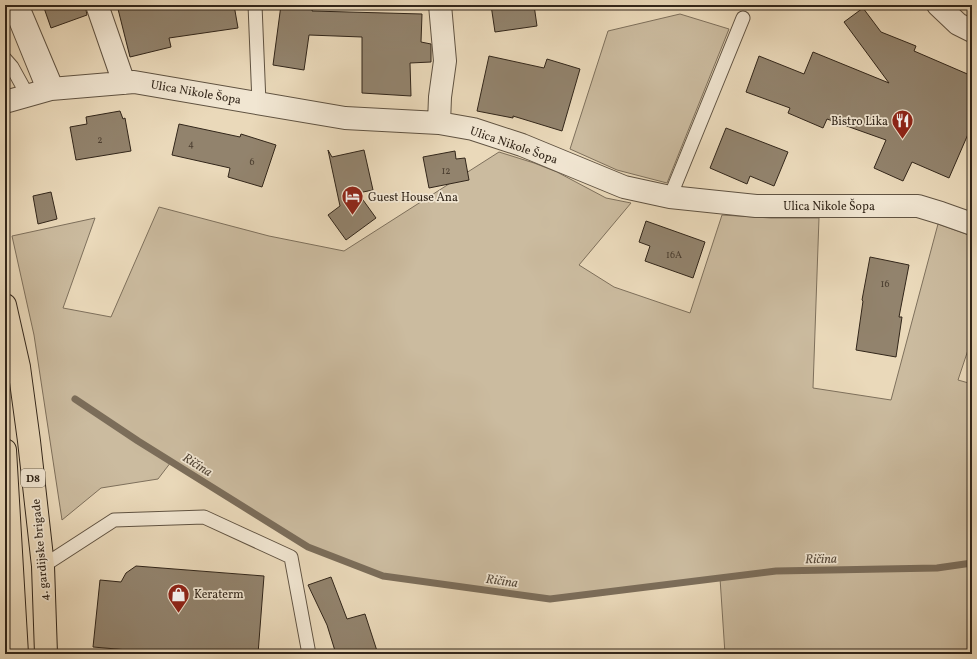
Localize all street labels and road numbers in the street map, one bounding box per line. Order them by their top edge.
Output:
street label: Ulica Nikole Šopa [149,76,243,109]
street label: Ulica Nikole Šopa [468,123,560,168]
street label: Ulica Nikole Šopa [783,198,875,215]
road number: D8 [21,469,45,487]
street label: 4. gardijske brigade [29,498,53,602]

